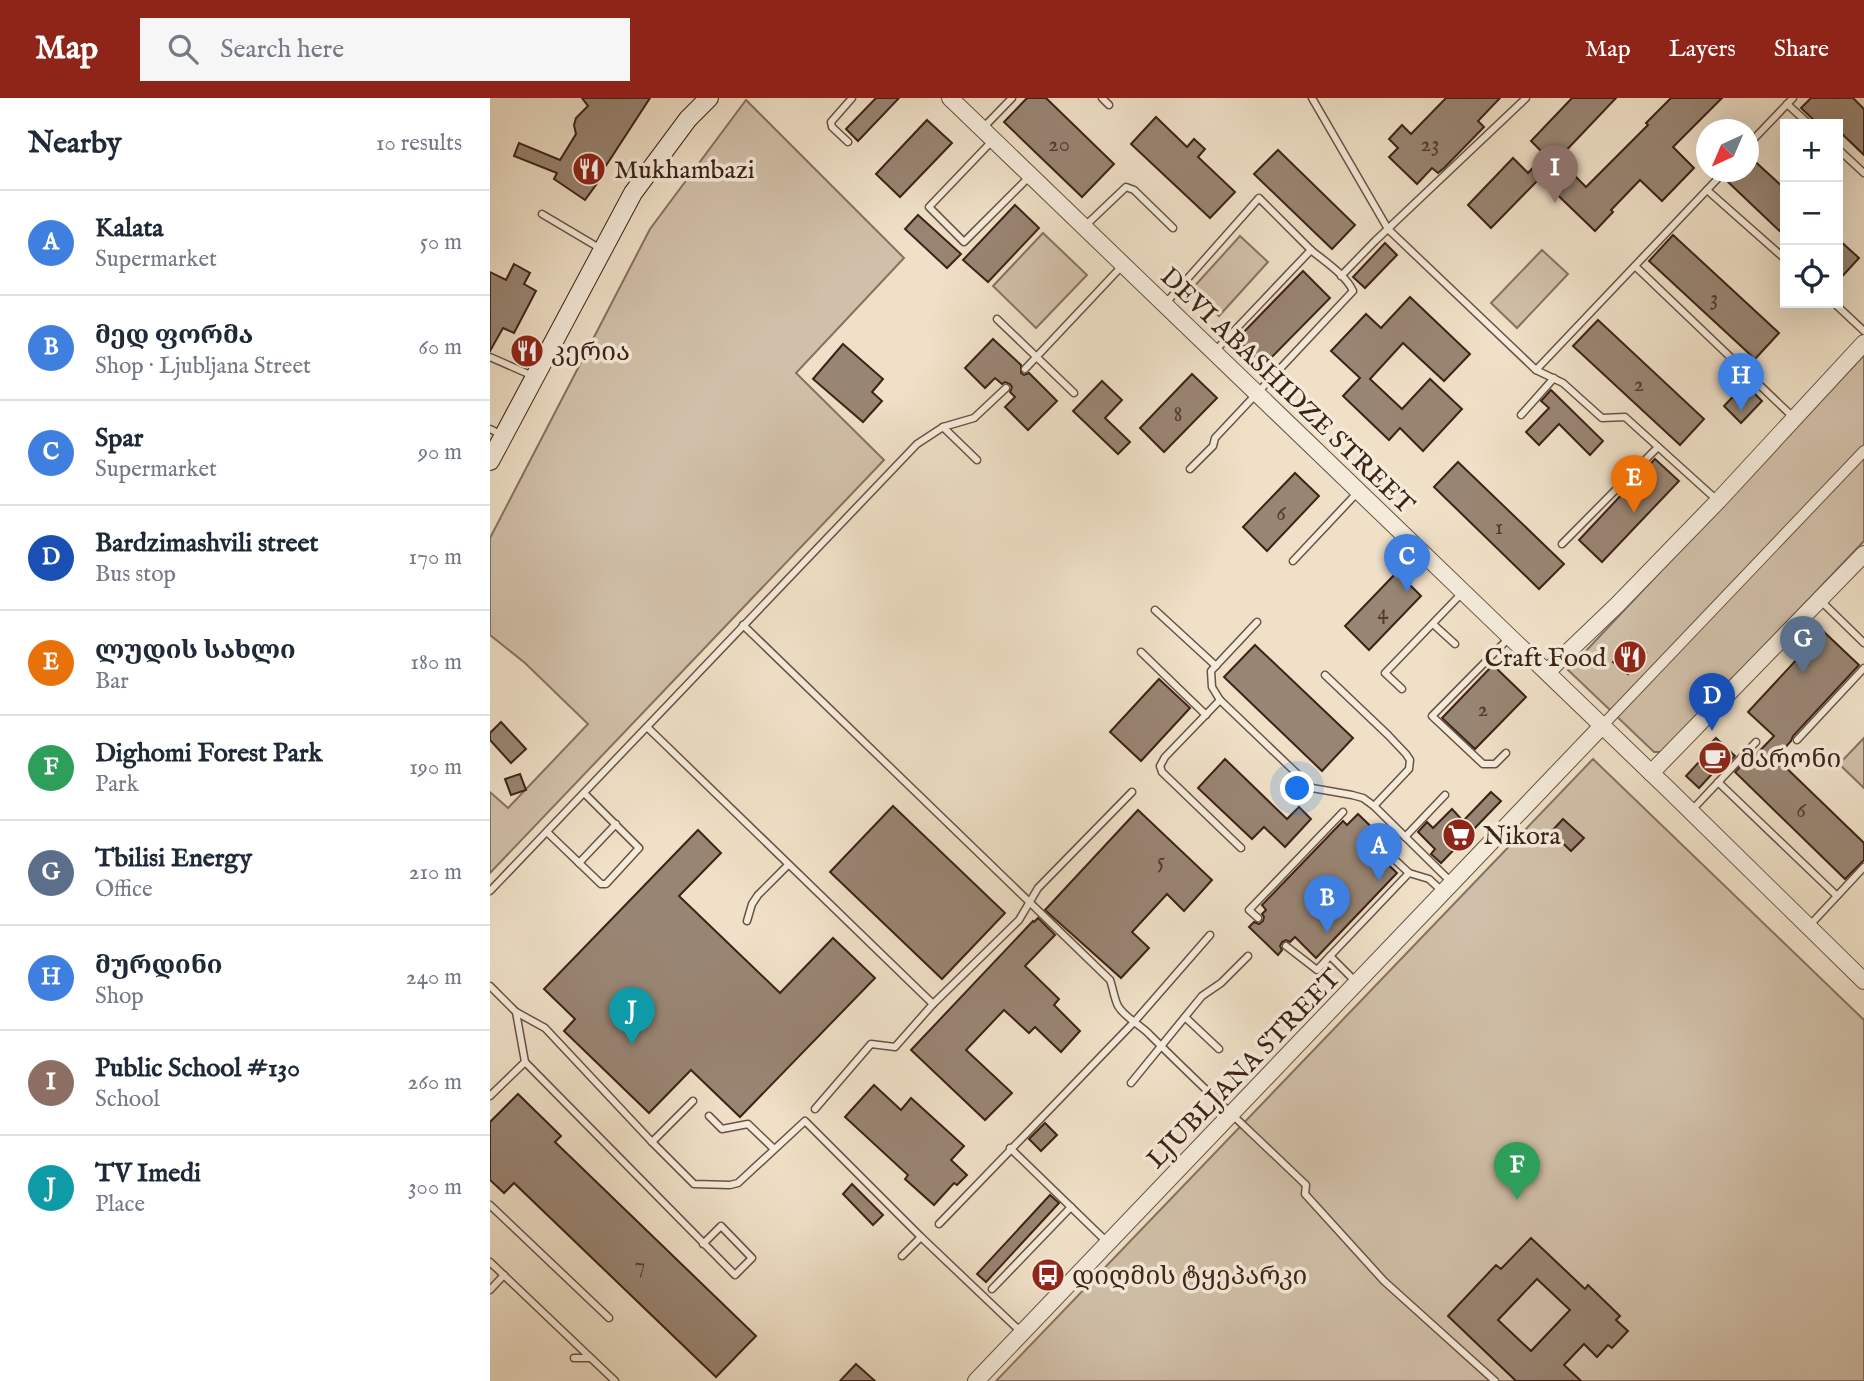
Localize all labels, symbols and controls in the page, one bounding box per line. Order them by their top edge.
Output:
search box [140,18,630,81]
text: Map [35,28,98,70]
icon: search [164,30,202,68]
text: Search here [220,33,344,66]
text: Map [1585,34,1631,65]
text: Layers [1669,34,1736,65]
text: Share [1774,34,1829,65]
north arrow [1696,119,1759,182]
map controls [1780,119,1843,308]
button: + [1780,119,1843,182]
text: Nearby [28,125,121,163]
text: 10 results [376,129,462,158]
house number: 20 [1048,130,1070,159]
house number: 23 [1420,130,1440,159]
pin: I [1532,145,1578,203]
restaurant icon: Mukhambazi [570,150,608,188]
place label: Mukhambazi [614,154,755,187]
button: − [1780,182,1843,245]
text: Kalata [95,212,164,245]
text: A [43,228,59,257]
text: 50 m [420,228,462,257]
text: Supermarket [95,245,217,274]
button: locate [1780,245,1843,308]
street label: DEVI ABASHIDZE STREET [1153,261,1421,521]
house number: 3 [1710,284,1718,313]
text: მედ ფორმა [95,319,253,352]
restaurant icon: კერია [508,332,546,370]
text: B [43,333,59,362]
text: 60 m [418,333,462,362]
place label: კერია [551,336,630,369]
text: Shop · Ljubljana Street [95,352,311,381]
pin: H [1718,353,1764,411]
house number: 2 [1634,370,1644,399]
house number: 8 [1173,400,1183,429]
text: Spar [95,422,143,455]
text: C [43,438,59,467]
text: 90 m [418,438,462,467]
text: Supermarket [95,455,217,484]
pin: E [1611,455,1657,513]
house number: 6 [1276,499,1287,528]
house number: 1 [1495,513,1503,542]
text: Bardzimashvili street [95,527,318,560]
pin: C [1384,534,1430,592]
text: D [42,543,60,572]
text: 170 m [409,543,462,572]
text: Bus stop [95,560,176,589]
house number: 4 [1377,598,1389,627]
pin: G [1780,616,1826,674]
text: ლუდის სახლი [95,634,296,667]
restaurant icon: Craft Food [1611,638,1649,676]
place label: Craft Food [1485,642,1606,675]
text: E [43,648,59,677]
text: 180 m [410,648,462,677]
text: Bar [95,667,129,696]
pin: D [1689,673,1735,731]
house number: 2 [1478,695,1488,724]
text: Dighomi Forest Park [95,737,322,770]
cafe icon: მარონი [1696,739,1734,777]
place label: მარონი [1740,743,1841,776]
text: F [44,753,58,782]
text: 190 m [409,753,462,782]
text: Park [95,770,139,799]
your location [1280,771,1314,805]
house number: 6 [1796,796,1807,825]
supermarket icon: Nikora [1440,816,1478,854]
place label: Nikora [1483,820,1561,853]
pin: A [1356,823,1402,881]
text: Tbilisi Energy [95,842,252,875]
house number: 5 [1157,847,1165,876]
text: G [42,858,60,887]
text: 210 m [409,858,462,887]
text: Office [95,875,152,904]
pin: B [1304,875,1350,933]
text: მურდინი [95,949,222,982]
street label: LJUBLJANA STREET [1140,962,1348,1176]
text: H [41,963,61,992]
text: 240 m [406,963,462,992]
text: Shop [95,982,144,1011]
pin: J [609,987,655,1045]
text: Public School #130 [95,1052,300,1085]
text: I [46,1068,56,1097]
text: 260 m [407,1068,462,1097]
text: School [95,1085,160,1114]
pin: F [1494,1142,1540,1200]
text: TV Imedi [95,1157,201,1190]
text: J [46,1173,56,1202]
text: 300 m [408,1173,462,1202]
text: Place [95,1190,145,1219]
house number: 7 [635,1251,645,1280]
bus stop icon: დიღმის ტყეპარკი [1029,1256,1067,1294]
place label: დიღმის ტყეპარკი [1072,1260,1307,1293]

